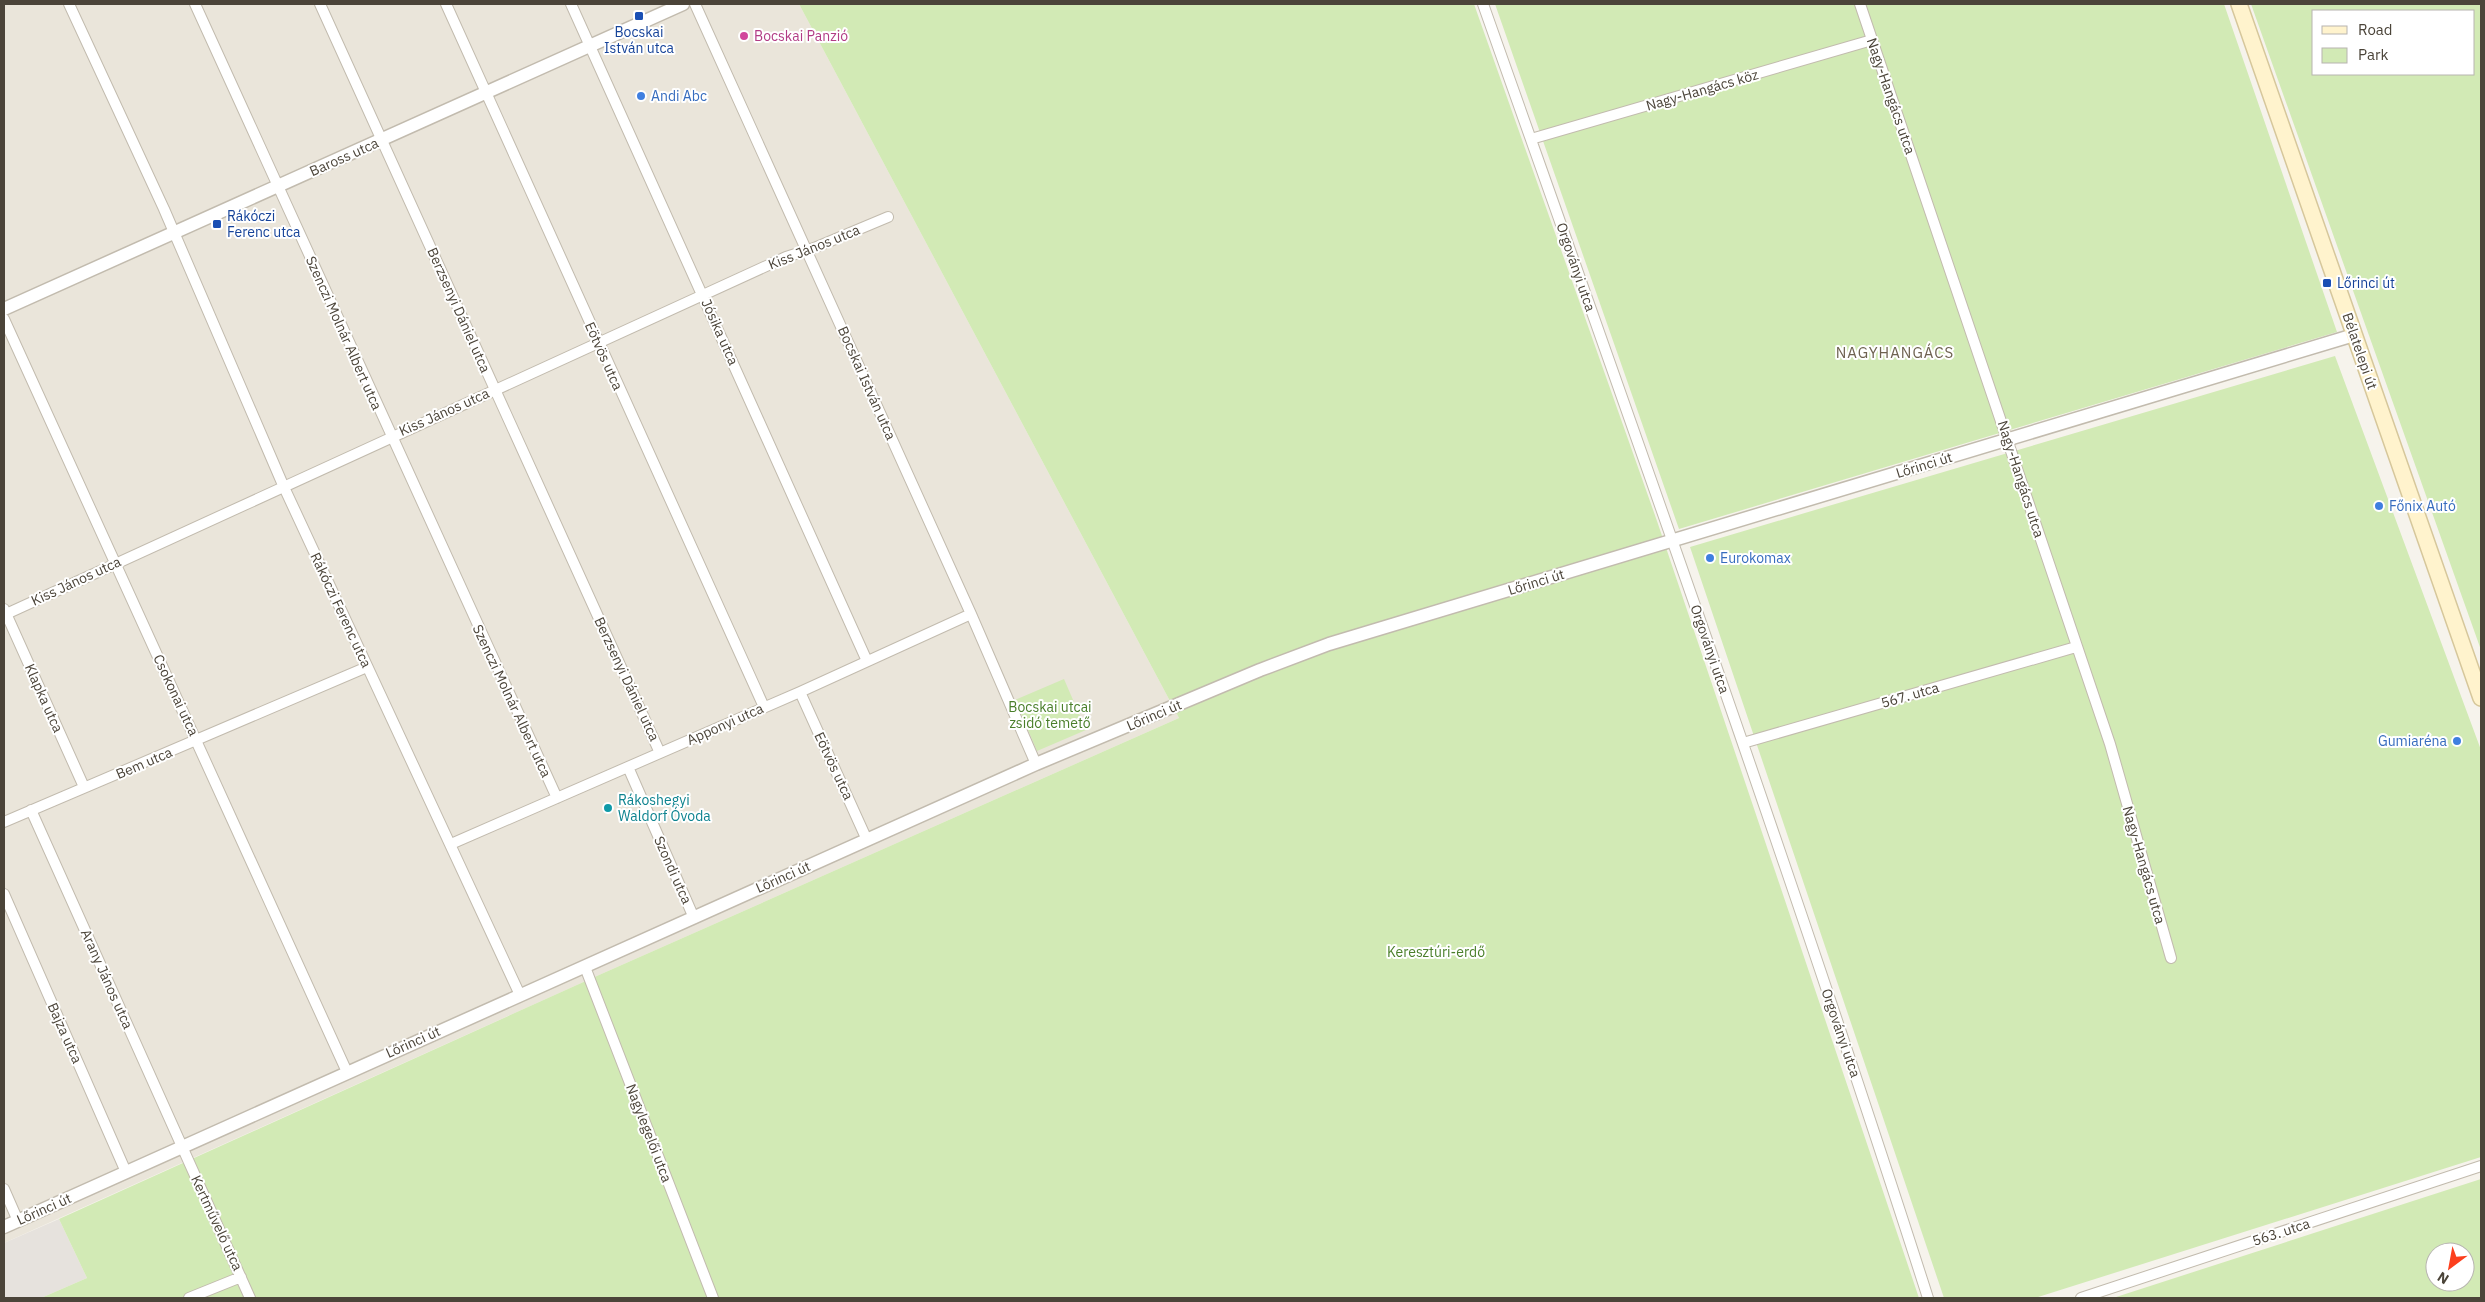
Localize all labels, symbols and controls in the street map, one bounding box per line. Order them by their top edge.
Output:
marker: Bocskai István utca [633,10,645,22]
legend [2312,10,2475,75]
text: Road [2358,20,2393,39]
place label: Bocskai István utca [604,23,675,57]
place label: Bocskai Panzió [754,27,848,45]
marker: Bocskai Panzió [738,30,750,42]
street label: Nagy-Hangács utca [1863,35,1920,157]
text: Park [2358,45,2388,64]
street label: Nagy-Hangács köz [1644,65,1761,115]
place label: Andi Abc [651,87,707,105]
marker: Andi Abc [635,90,647,102]
street label: Baross utca [307,134,382,180]
place label: Rákóczi Ferenc utca [227,207,301,241]
marker: Rákóczi Ferenc utca [211,218,223,230]
street label: Kiss János utca [766,220,863,274]
street label: Orgoványi utca [1552,220,1600,314]
street label: Berzsenyi Dániel utca [423,245,495,376]
street label: Szenczi Molnár Albert utca [302,253,386,413]
place label: Lőrinci út [2337,274,2395,292]
marker: Lőrinci út [2321,277,2333,289]
street label: Jósika utca [697,296,743,368]
street label: Bélatelepi út [2338,310,2382,392]
street label: Eötvös utca [581,319,627,393]
street label: Bocskai István utca [834,323,900,443]
district label: NAGYHANGÁCS [1836,343,1954,362]
street label: Kiss János utca [396,384,492,440]
street label: Nagy-Hangács utca [1994,418,2049,540]
street label: Lőrinci út [1894,448,1954,482]
place label: Főnix Autó [2389,497,2456,515]
marker: Főnix Autó [2373,500,2385,512]
street label: Rákóczi Ferenc utca [306,549,376,671]
place label: Eurokomax [1720,549,1791,567]
street label: Kiss János utca [28,552,124,610]
marker: Eurokomax [1704,552,1716,564]
street label: Lőrinci út [1506,565,1566,599]
street label: Orgoványi utca [1686,602,1734,696]
street label: Berzsenyi Dániel utca [590,614,664,744]
street label: Szenczi Molnár Albert utca [469,622,556,781]
street label: Csokonai utca [149,651,203,739]
street label: Klapka utca [21,661,67,736]
street label: 567. utca [1879,678,1942,712]
street label: Lőrinci út [1124,695,1184,735]
park label: Bocskai utcai zsidó temető [1008,698,1092,732]
street label: Apponyi utca [684,699,767,749]
street label: Eötvös utca [810,729,858,803]
place label: Gumiaréna [2378,732,2448,750]
marker: Gumiaréna [2451,735,2463,747]
street label: Bem utca [113,743,175,783]
place label: Rákoshegyi Waldorf Óvoda [618,791,711,825]
marker: Rákoshegyi Waldorf Óvoda [602,802,614,814]
street label: Nagy-Hangács utca [2119,804,2170,927]
street label: Szondi utca [650,833,696,907]
street label: Lőrinci út [753,857,813,897]
street label: Arany János utca [77,926,137,1032]
park label: Keresztúri-erdő [1387,943,1485,961]
street label: Orgoványi utca [1817,986,1865,1080]
street label: Bajza utca [44,1000,87,1067]
street label: Lőrinci út [383,1022,443,1062]
street label: Nagylegelői utca [622,1081,676,1185]
street label: Kertművelő utca [187,1172,247,1274]
street label: Lőrinci út [14,1189,74,1229]
street label: 563. utca [2250,1214,2313,1250]
north arrow [2425,1242,2475,1292]
text: N [2434,1268,2452,1288]

